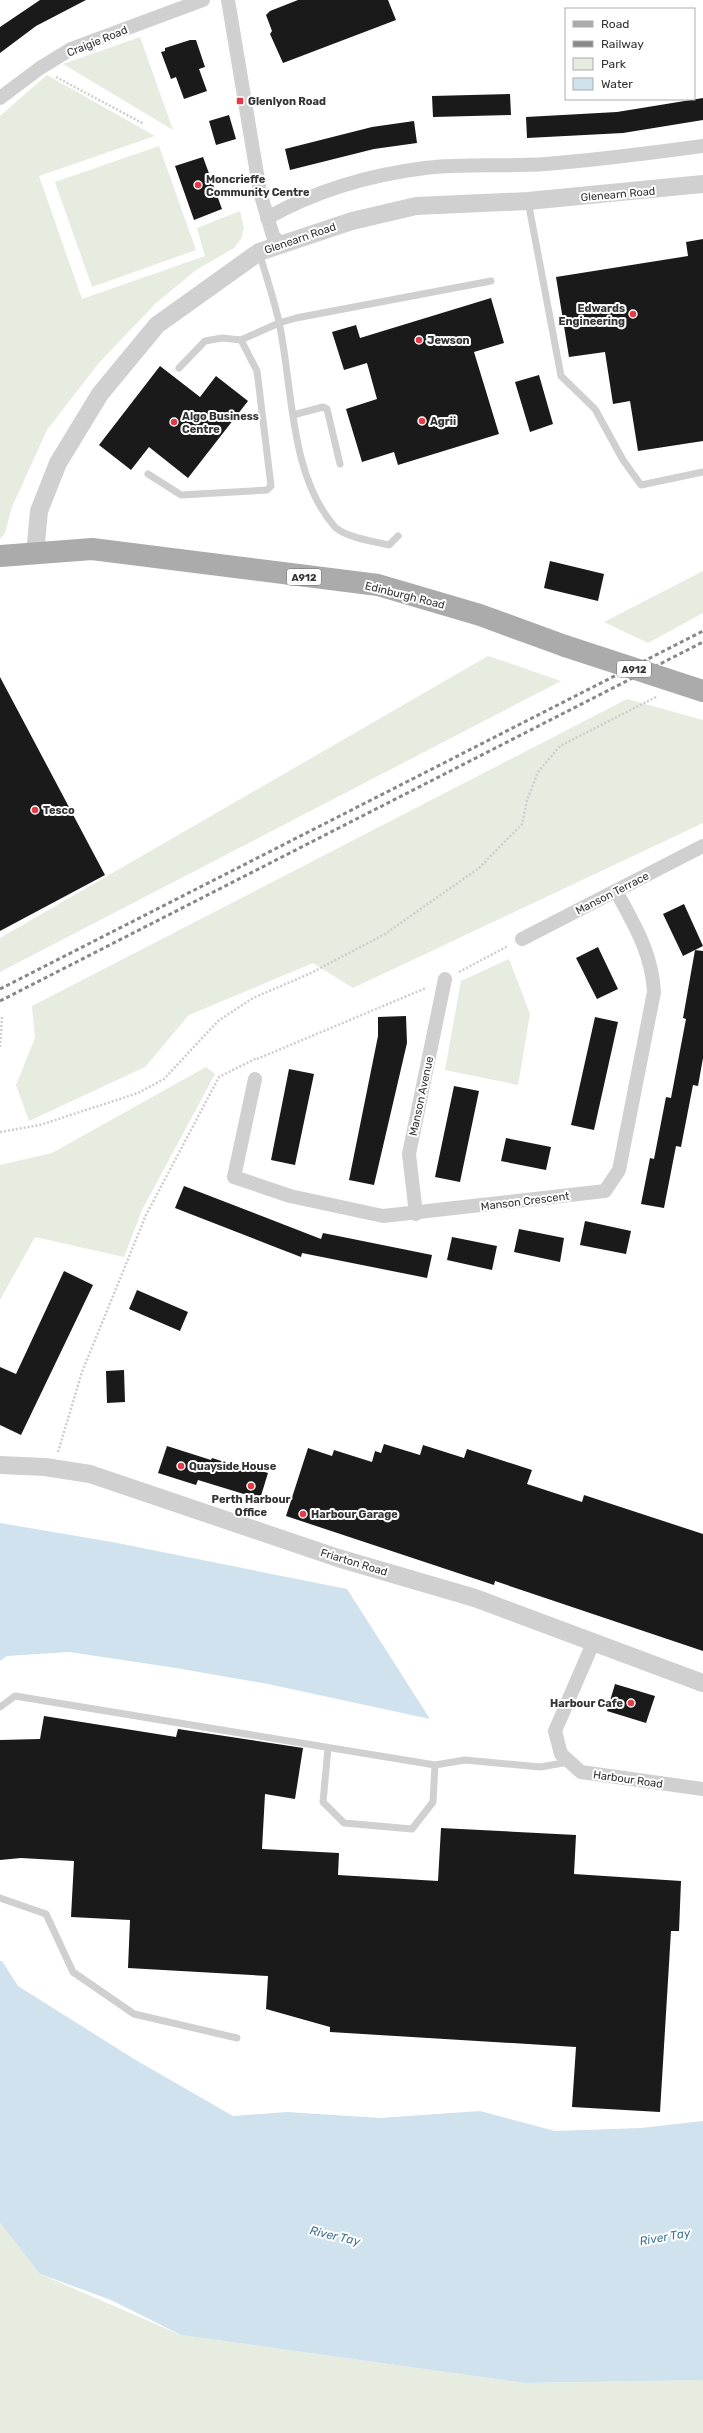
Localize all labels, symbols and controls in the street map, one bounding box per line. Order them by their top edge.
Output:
legend [565,8,695,100]
text: Road [601,17,629,31]
street label: Craigie Road [65,23,129,60]
text: Railway [601,37,644,51]
text: Park [601,57,627,71]
text: Water [601,77,633,91]
place label: Glenlyon Road [248,95,326,108]
marker: Glenlyon Road [235,96,245,106]
place label: Moncrieffe Community Centre [206,173,310,199]
marker: Moncrieffe Community Centre [193,180,203,190]
street label: Glenearn Road [580,185,656,204]
street label: Glenearn Road [263,220,338,257]
place label: Edwards Engineering [558,302,625,328]
marker: Edwards Engineering [628,309,638,319]
place label: Jewson [427,334,470,347]
marker: Jewson [414,335,424,345]
place label: Algo Business Centre [182,410,259,436]
place label: Agrii [430,415,456,428]
marker: Agrii [417,416,427,426]
marker: Algo Business Centre [169,417,179,427]
road number: A912 [287,569,321,585]
street label: Edinburgh Road [364,579,446,612]
road number: A912 [617,661,651,677]
place label: Tesco [43,804,75,817]
marker: Tesco [30,805,40,815]
street label: Manson Terrace [573,869,651,918]
street label: Manson Avenue [407,1055,436,1137]
street label: Manson Crescent [480,1190,571,1213]
place label: Quayside House [189,1460,277,1473]
marker: Quayside House [176,1461,186,1471]
marker: Perth Harbour Office [246,1481,256,1491]
place label: Perth Harbour Office [212,1493,290,1519]
place label: Harbour Garage [311,1508,398,1521]
marker: Harbour Garage [298,1509,308,1519]
street label: Friarton Road [319,1546,389,1579]
place label: Harbour Cafe [550,1697,623,1710]
marker: Harbour Cafe [626,1698,636,1708]
street label: Harbour Road [592,1768,664,1791]
water label: River Tay [308,2223,362,2249]
water label: River Tay [638,2226,692,2248]

